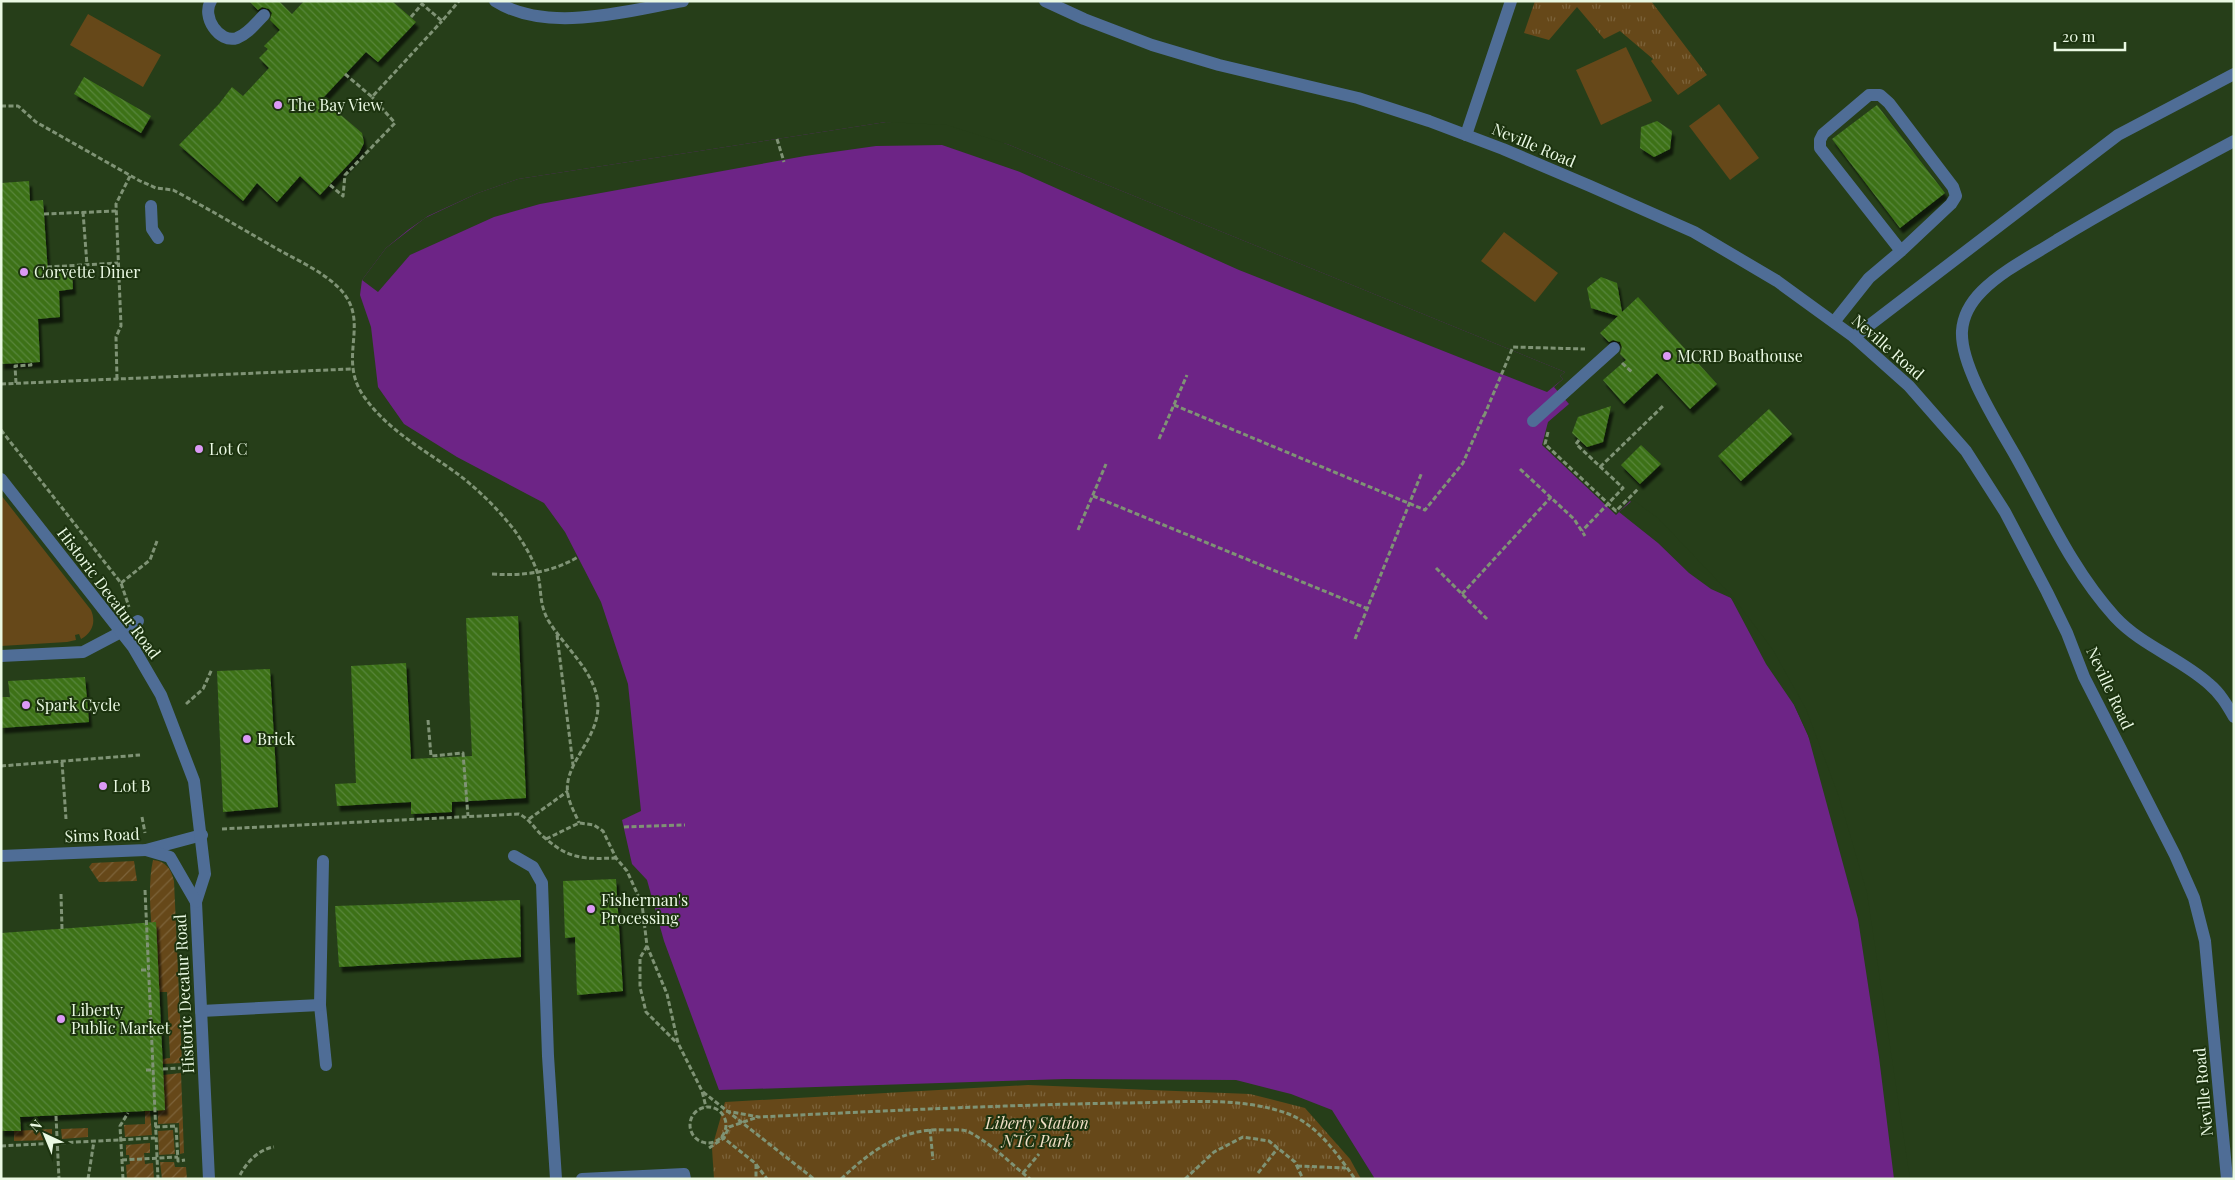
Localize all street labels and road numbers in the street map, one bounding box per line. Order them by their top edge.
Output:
street label: Neville Road [1489,117,1579,172]
street label: Neville Road [1848,309,1929,384]
street label: Historic Decatur Road [53,523,166,663]
street label: Neville Road [2082,643,2139,733]
street label: Sims Road [64,823,140,846]
street label: Historic Decatur Road [169,914,198,1074]
street label: Neville Road [2188,1047,2217,1137]

